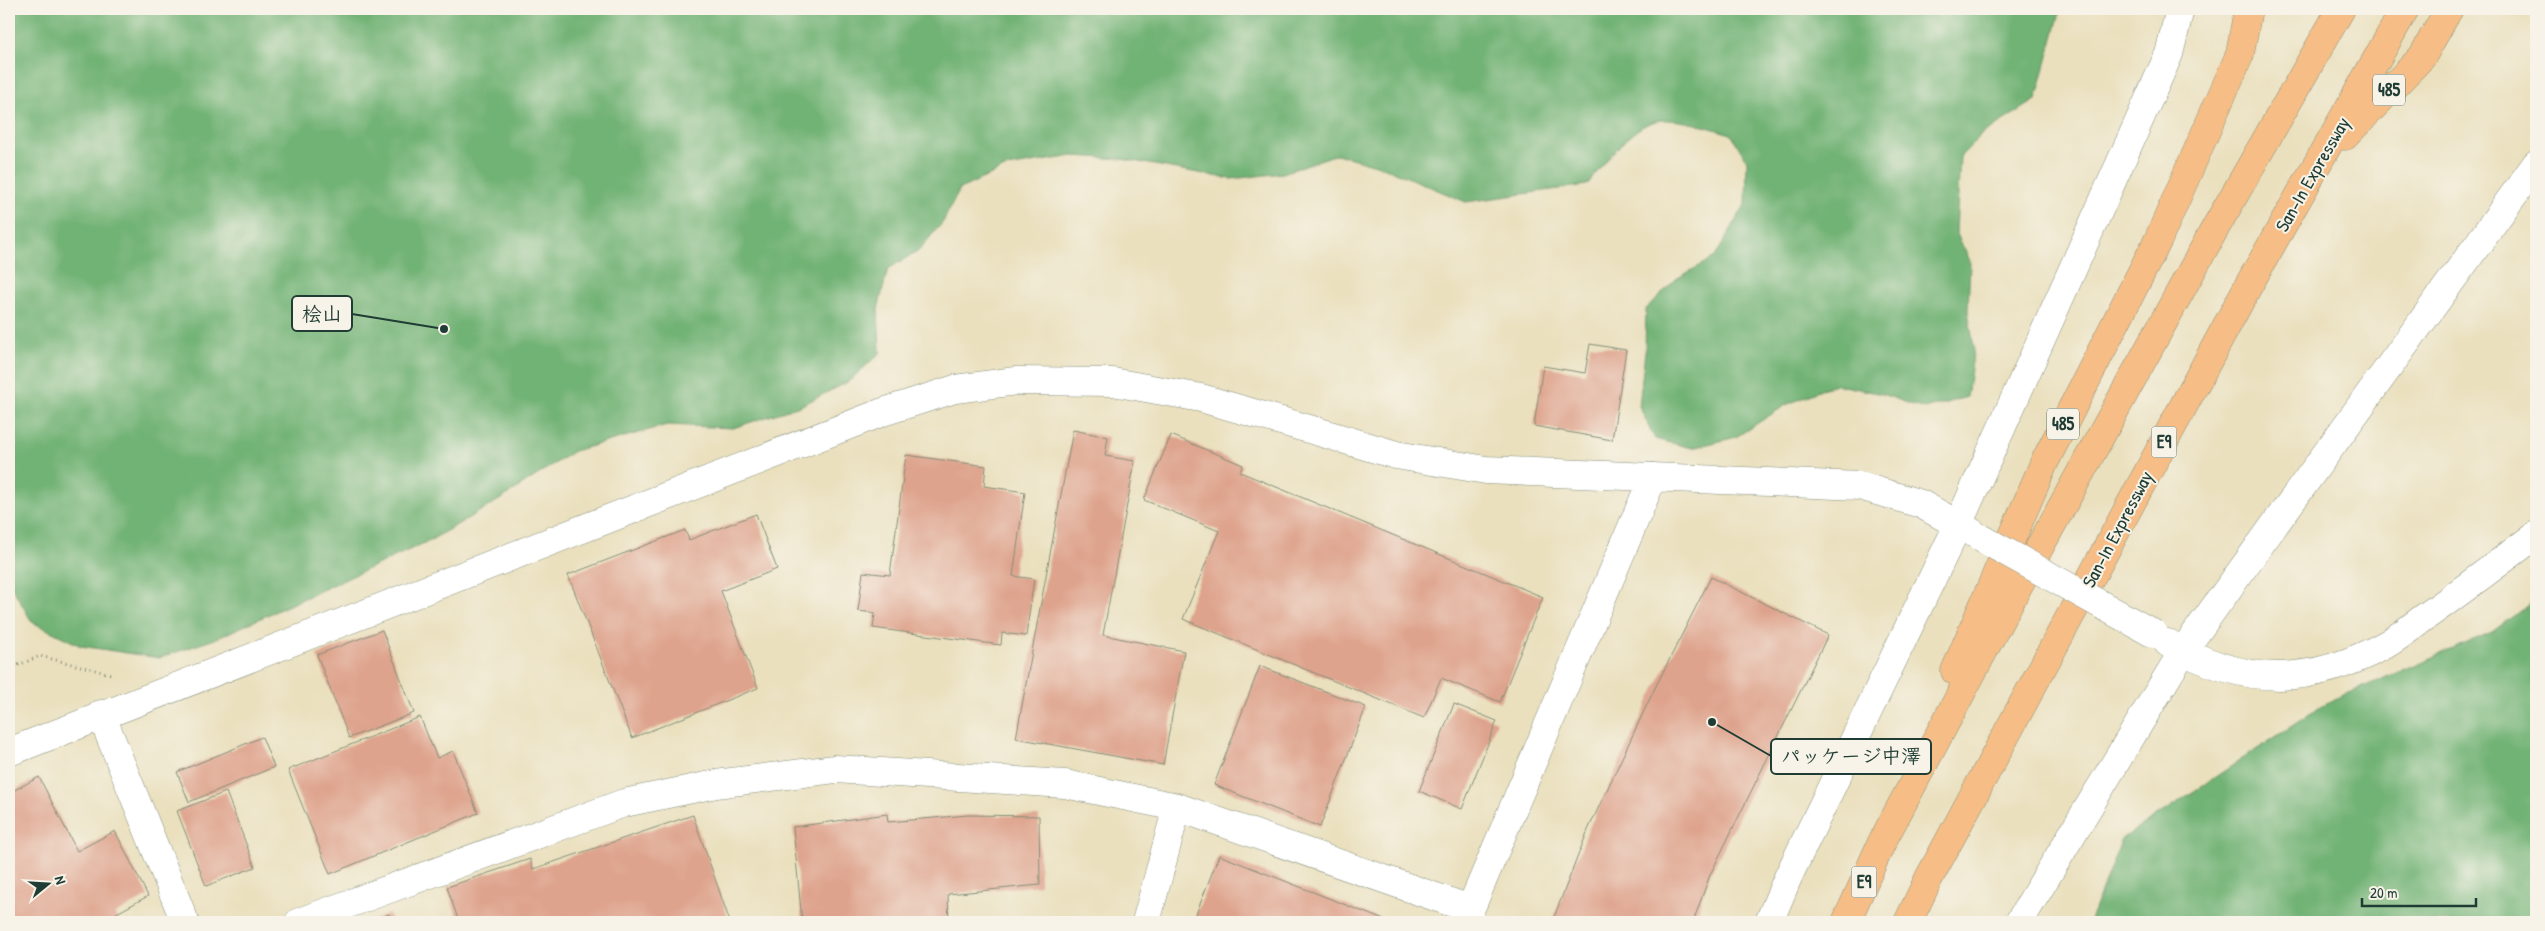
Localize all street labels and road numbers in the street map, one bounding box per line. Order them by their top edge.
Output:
road number: 485 [2373,74,2405,106]
street label: San-In Expressway [2269,112,2355,236]
road number: 485 [2047,408,2079,439]
road number: E9 [2152,427,2176,458]
street label: San-In Expressway [2075,466,2159,592]
road number: E9 [1852,866,1876,898]

